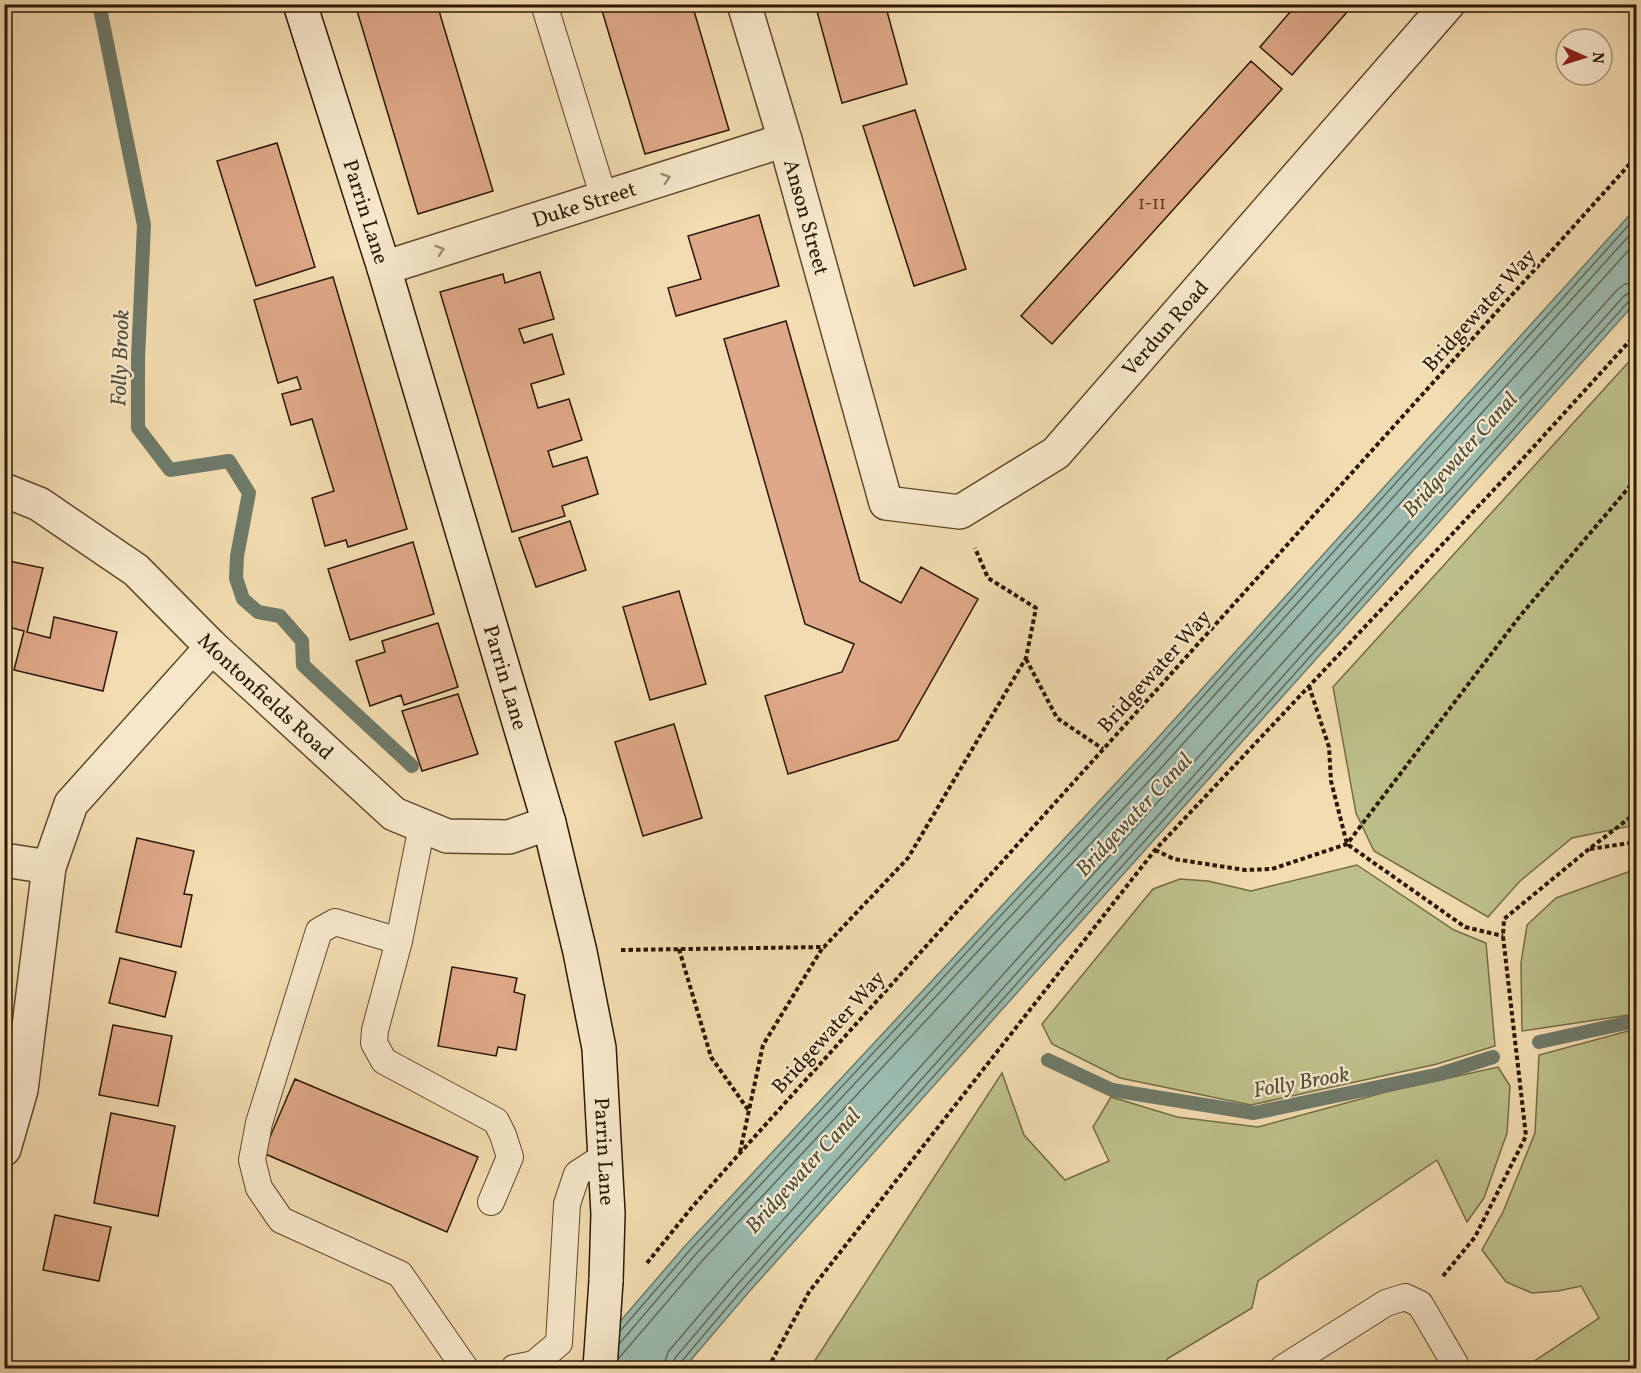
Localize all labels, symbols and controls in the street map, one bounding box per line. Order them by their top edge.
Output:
north arrow [1554,27,1614,87]
text: N [1586,51,1608,64]
street label: Parrin Lane [334,156,395,268]
street label: Anson Street [775,156,835,279]
one-way arrow [660,173,671,185]
street label: Duke Street [529,175,640,236]
house number: 1-11 [1138,192,1166,217]
street label: Bridgewater Way [1417,242,1544,379]
one-way arrow [434,245,445,257]
street label: Verdun Road [1116,275,1216,383]
water label: Folly Brook [104,309,139,407]
water label: Bridgewater Canal [1396,386,1526,525]
street label: Bridgewater Way [1092,603,1219,740]
street label: Parrin Lane [475,622,534,734]
street label: Montonfields Road [190,627,339,767]
water label: Bridgewater Canal [1069,746,1201,885]
street label: Bridgewater Way [766,964,893,1101]
water label: Folly Brook [1251,1060,1352,1107]
street label: Parrin Lane [586,1097,621,1206]
water label: Bridgewater Canal [739,1102,869,1241]

